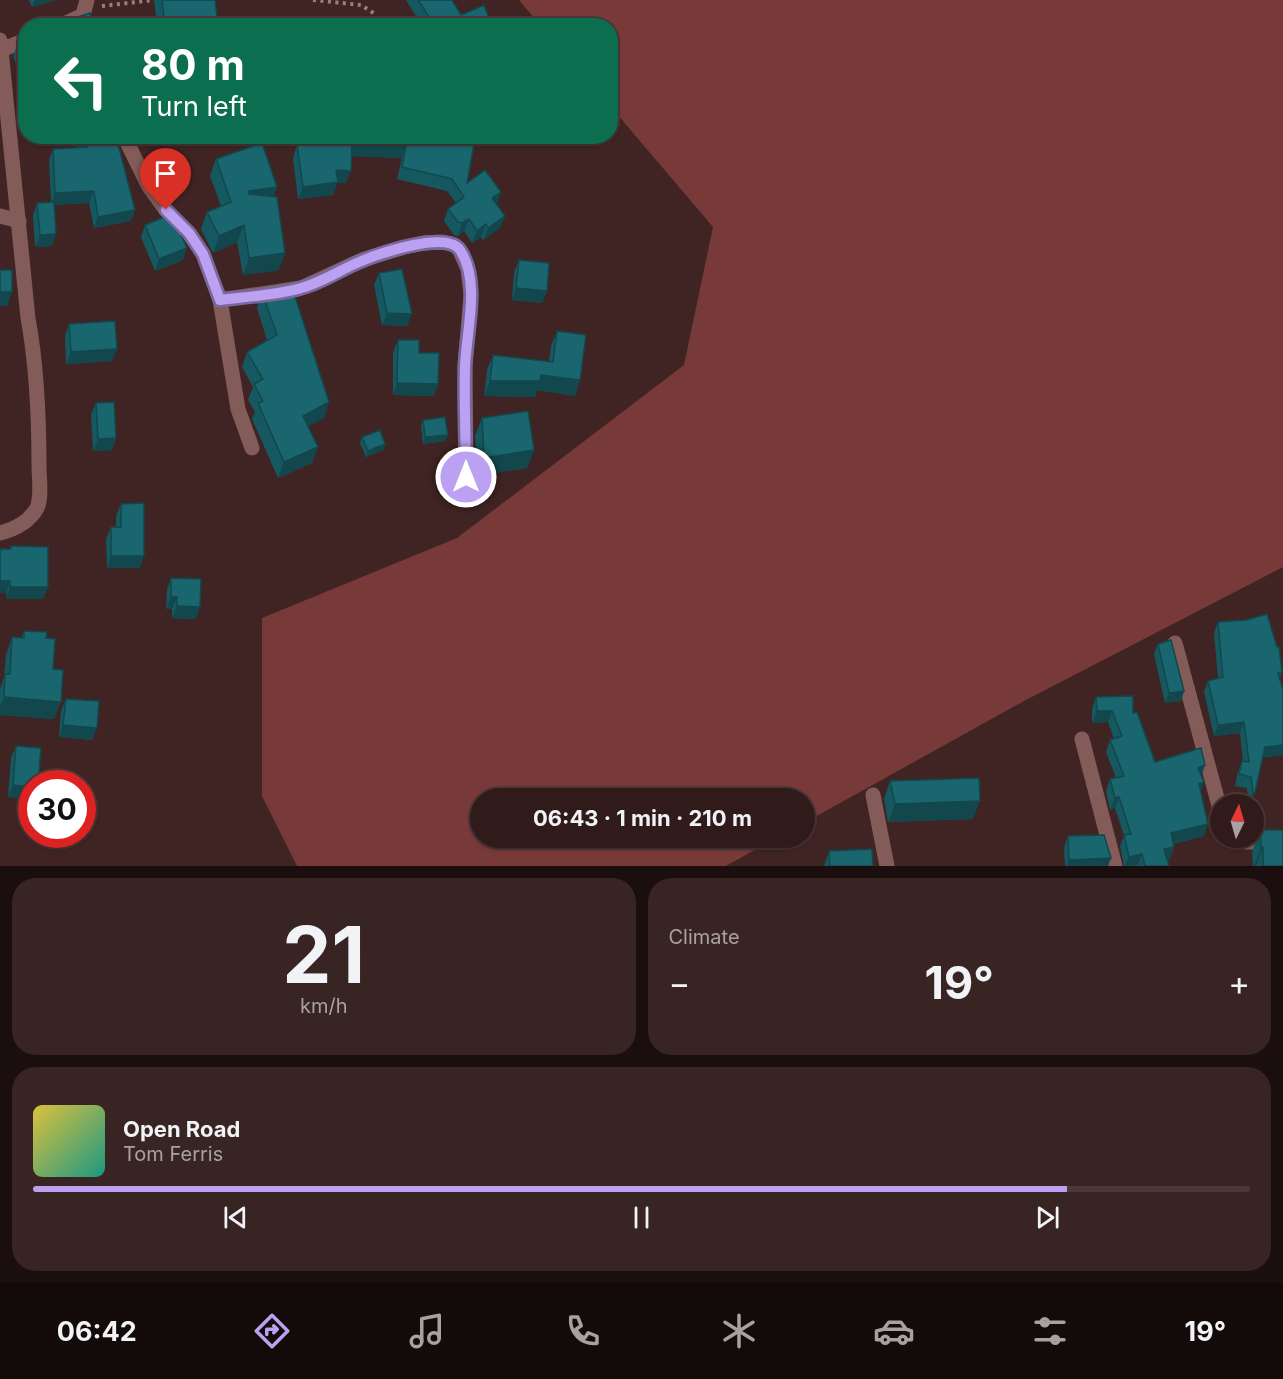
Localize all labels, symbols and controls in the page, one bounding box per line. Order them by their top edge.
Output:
text: 80 m [141,39,245,90]
icon: left [42,42,120,120]
text: Turn left [141,90,247,123]
pin [140,148,191,210]
icon: arrive [149,157,182,190]
position arrow [434,445,498,509]
speed limit sign: 30 [18,770,96,848]
north arrow [1210,794,1264,848]
map controls [1210,794,1264,848]
text: 06:43 · 1 min · 210 m [533,805,752,831]
text: 21 [282,907,365,1002]
text: Climate [669,925,740,949]
text: 19° [925,955,994,1010]
text: − [669,963,690,1003]
text: + [1228,963,1250,1003]
text: km/h [300,994,348,1018]
text: Open Road [123,1116,240,1142]
text: Tom Ferris [123,1142,223,1166]
icon: previous [219,1201,252,1234]
icon: pause [625,1201,658,1234]
icon: next [1031,1201,1064,1234]
icon: directions [251,1310,293,1352]
icon: music [406,1310,448,1352]
icon: phone [562,1310,604,1352]
icon: climate [718,1310,760,1352]
icon: car [873,1310,915,1352]
icon: filters [1029,1310,1071,1352]
text: 06:42 [57,1315,137,1348]
text: 19° [1185,1315,1226,1348]

